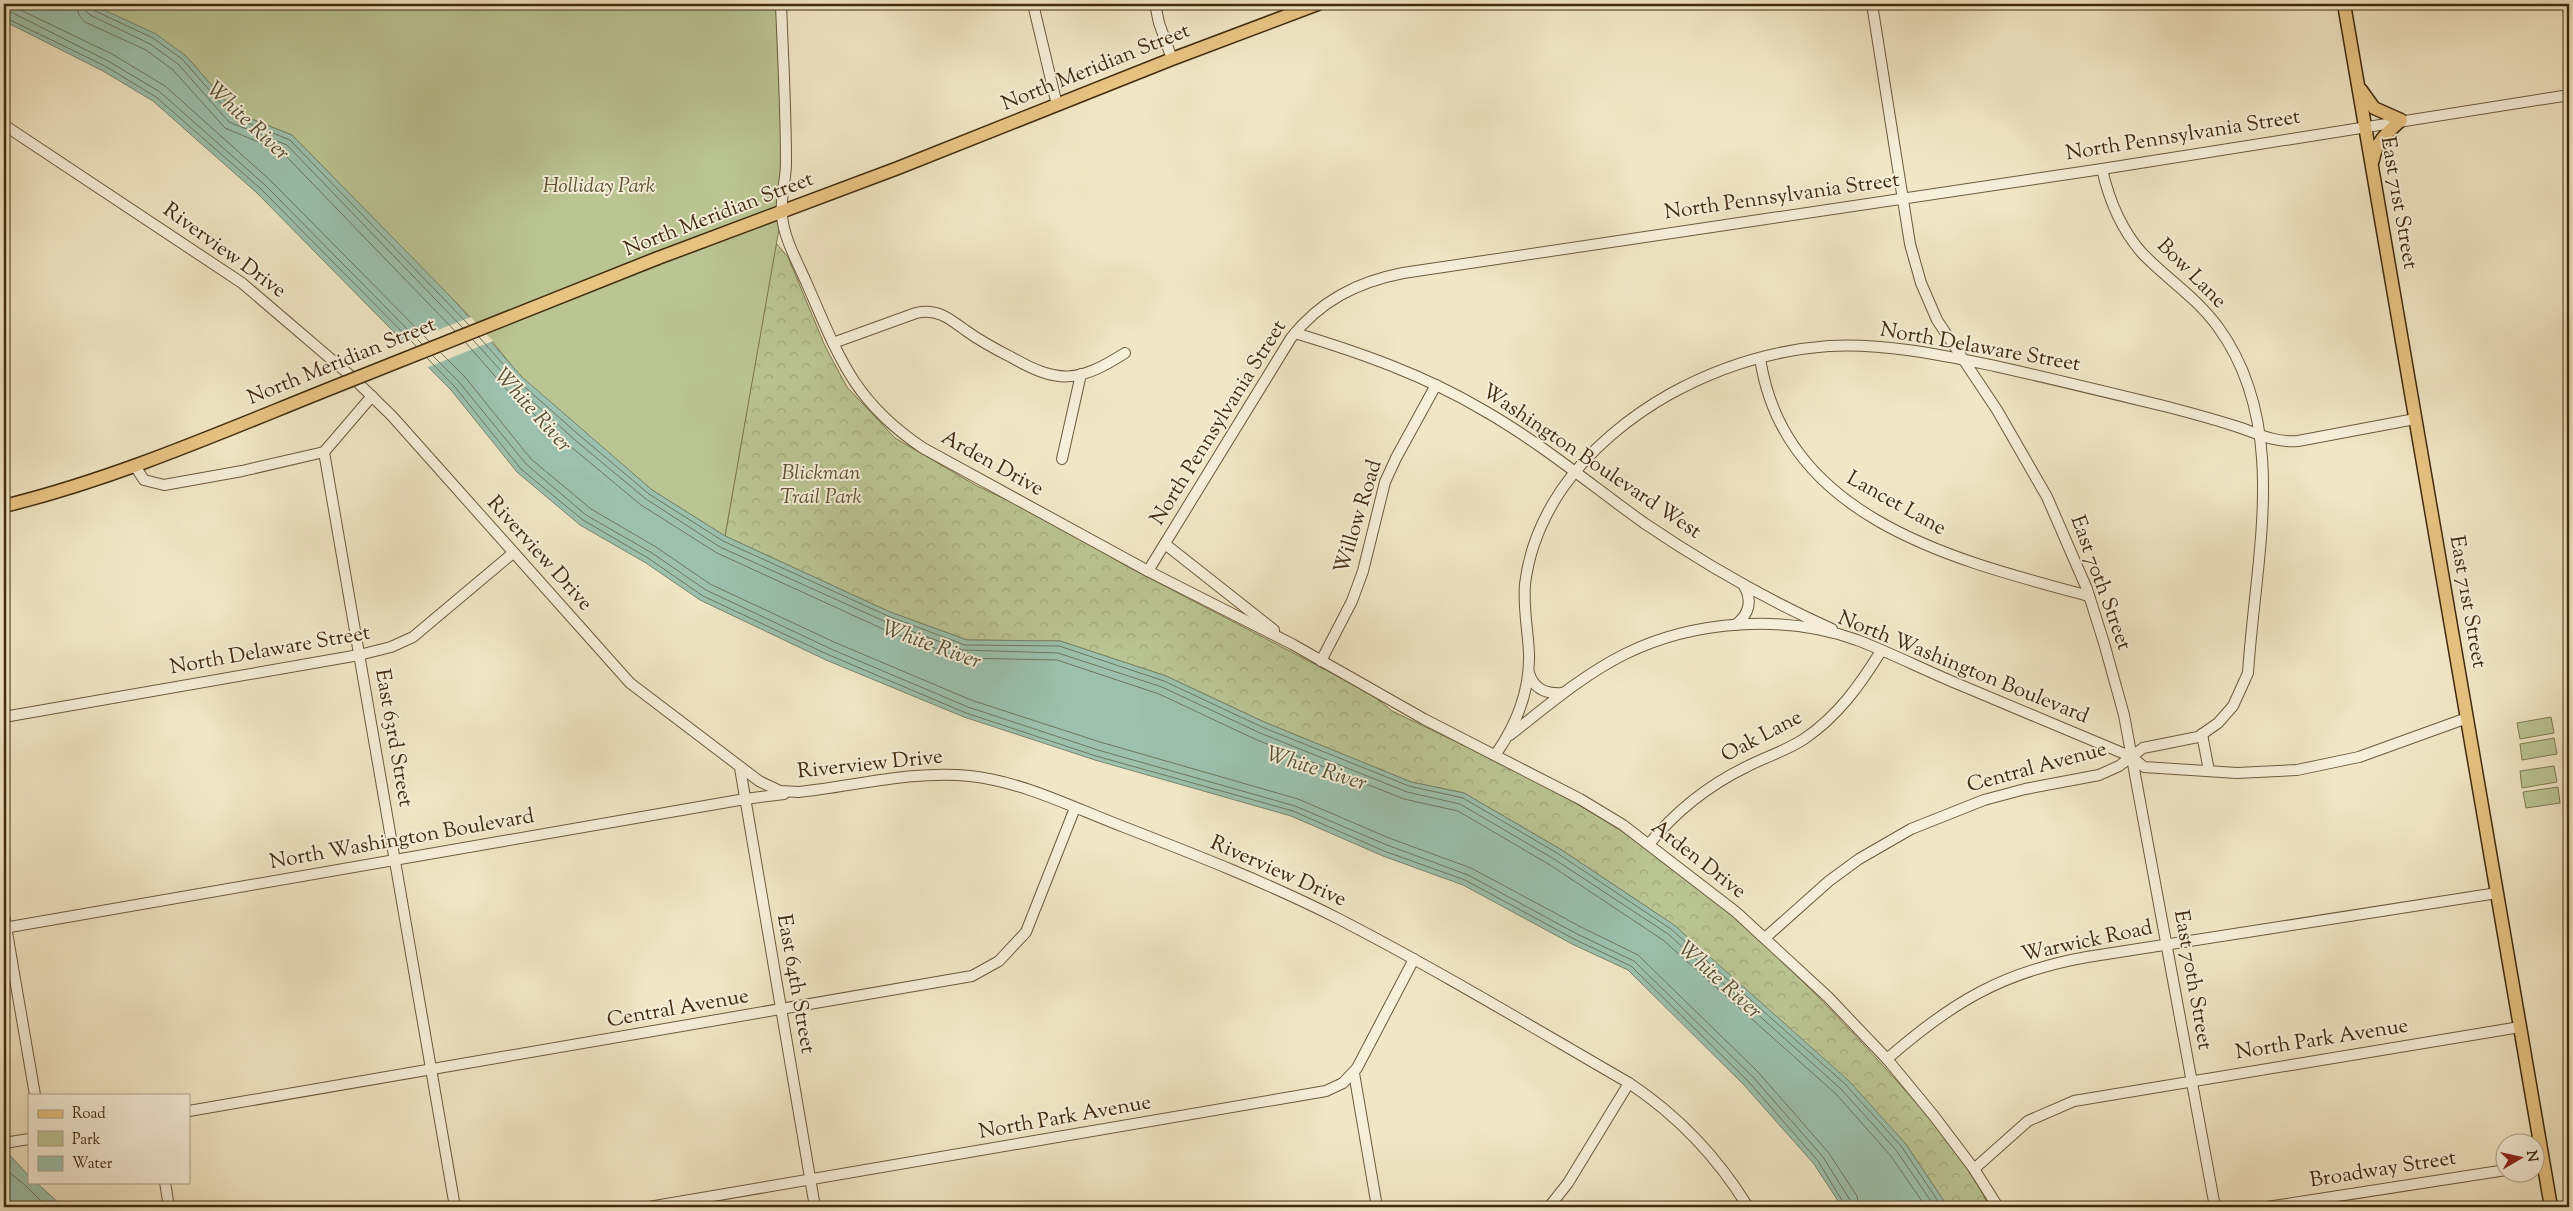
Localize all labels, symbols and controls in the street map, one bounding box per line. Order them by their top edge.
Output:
street label: North Meridian Street [997,16,1195,120]
water label: White River [198,75,296,169]
street label: North Pennsylvania Street [2064,103,2302,169]
street label: East 71st Street [2372,134,2424,272]
street label: North Meridian Street [620,165,818,265]
street label: North Pennsylvania Street [1663,166,1901,228]
park label: Holliday Park [543,172,656,202]
street label: Riverview Drive [156,196,292,306]
street label: Bow Lane [2149,232,2233,316]
street label: North Meridian Street [243,310,441,414]
street label: North Pennsylvania Street [1143,315,1295,531]
street label: North Delaware Street [1878,316,2082,380]
water label: White River [485,362,579,460]
street label: Washington Boulevard West [1475,377,1707,547]
street label: Arden Drive [935,423,1049,505]
street label: Willow Road [1327,456,1391,578]
park label: Blickman Trail Park [780,459,863,513]
street label: Lancet Lane [1841,464,1951,544]
street label: Riverview Drive [479,490,599,618]
street label: East 70th Street [2062,511,2138,655]
street label: East 71st Street [2441,533,2493,671]
street label: North Washington Boulevard [1833,604,2093,732]
water label: White River [877,613,985,679]
street label: North Delaware Street [168,619,372,683]
street label: East 63rd Street [366,667,420,809]
street label: Oak Lane [1716,703,1808,771]
street label: Central Avenue [1964,735,2110,801]
water label: White River [1262,740,1371,801]
street label: Riverview Drive [796,742,944,788]
street label: North Washington Boulevard [267,802,537,878]
street label: Arden Drive [1644,813,1752,907]
street label: Riverview Drive [1205,829,1351,915]
street label: East 70th Street [2165,908,2219,1052]
street label: East 64th Street [768,912,822,1056]
street label: Warwick Road [2019,913,2156,971]
water label: White River [1670,934,1768,1028]
street label: Central Avenue [605,982,751,1036]
street label: North Park Avenue [2233,1012,2411,1068]
street label: North Park Avenue [976,1088,1154,1148]
legend [28,1094,190,1184]
text: Road [72,1104,106,1125]
text: Park [72,1130,101,1151]
north arrow [2496,1134,2546,1184]
street label: Broadway Street [2308,1144,2458,1196]
text: N [2520,1149,2542,1163]
text: Water [72,1154,113,1175]

